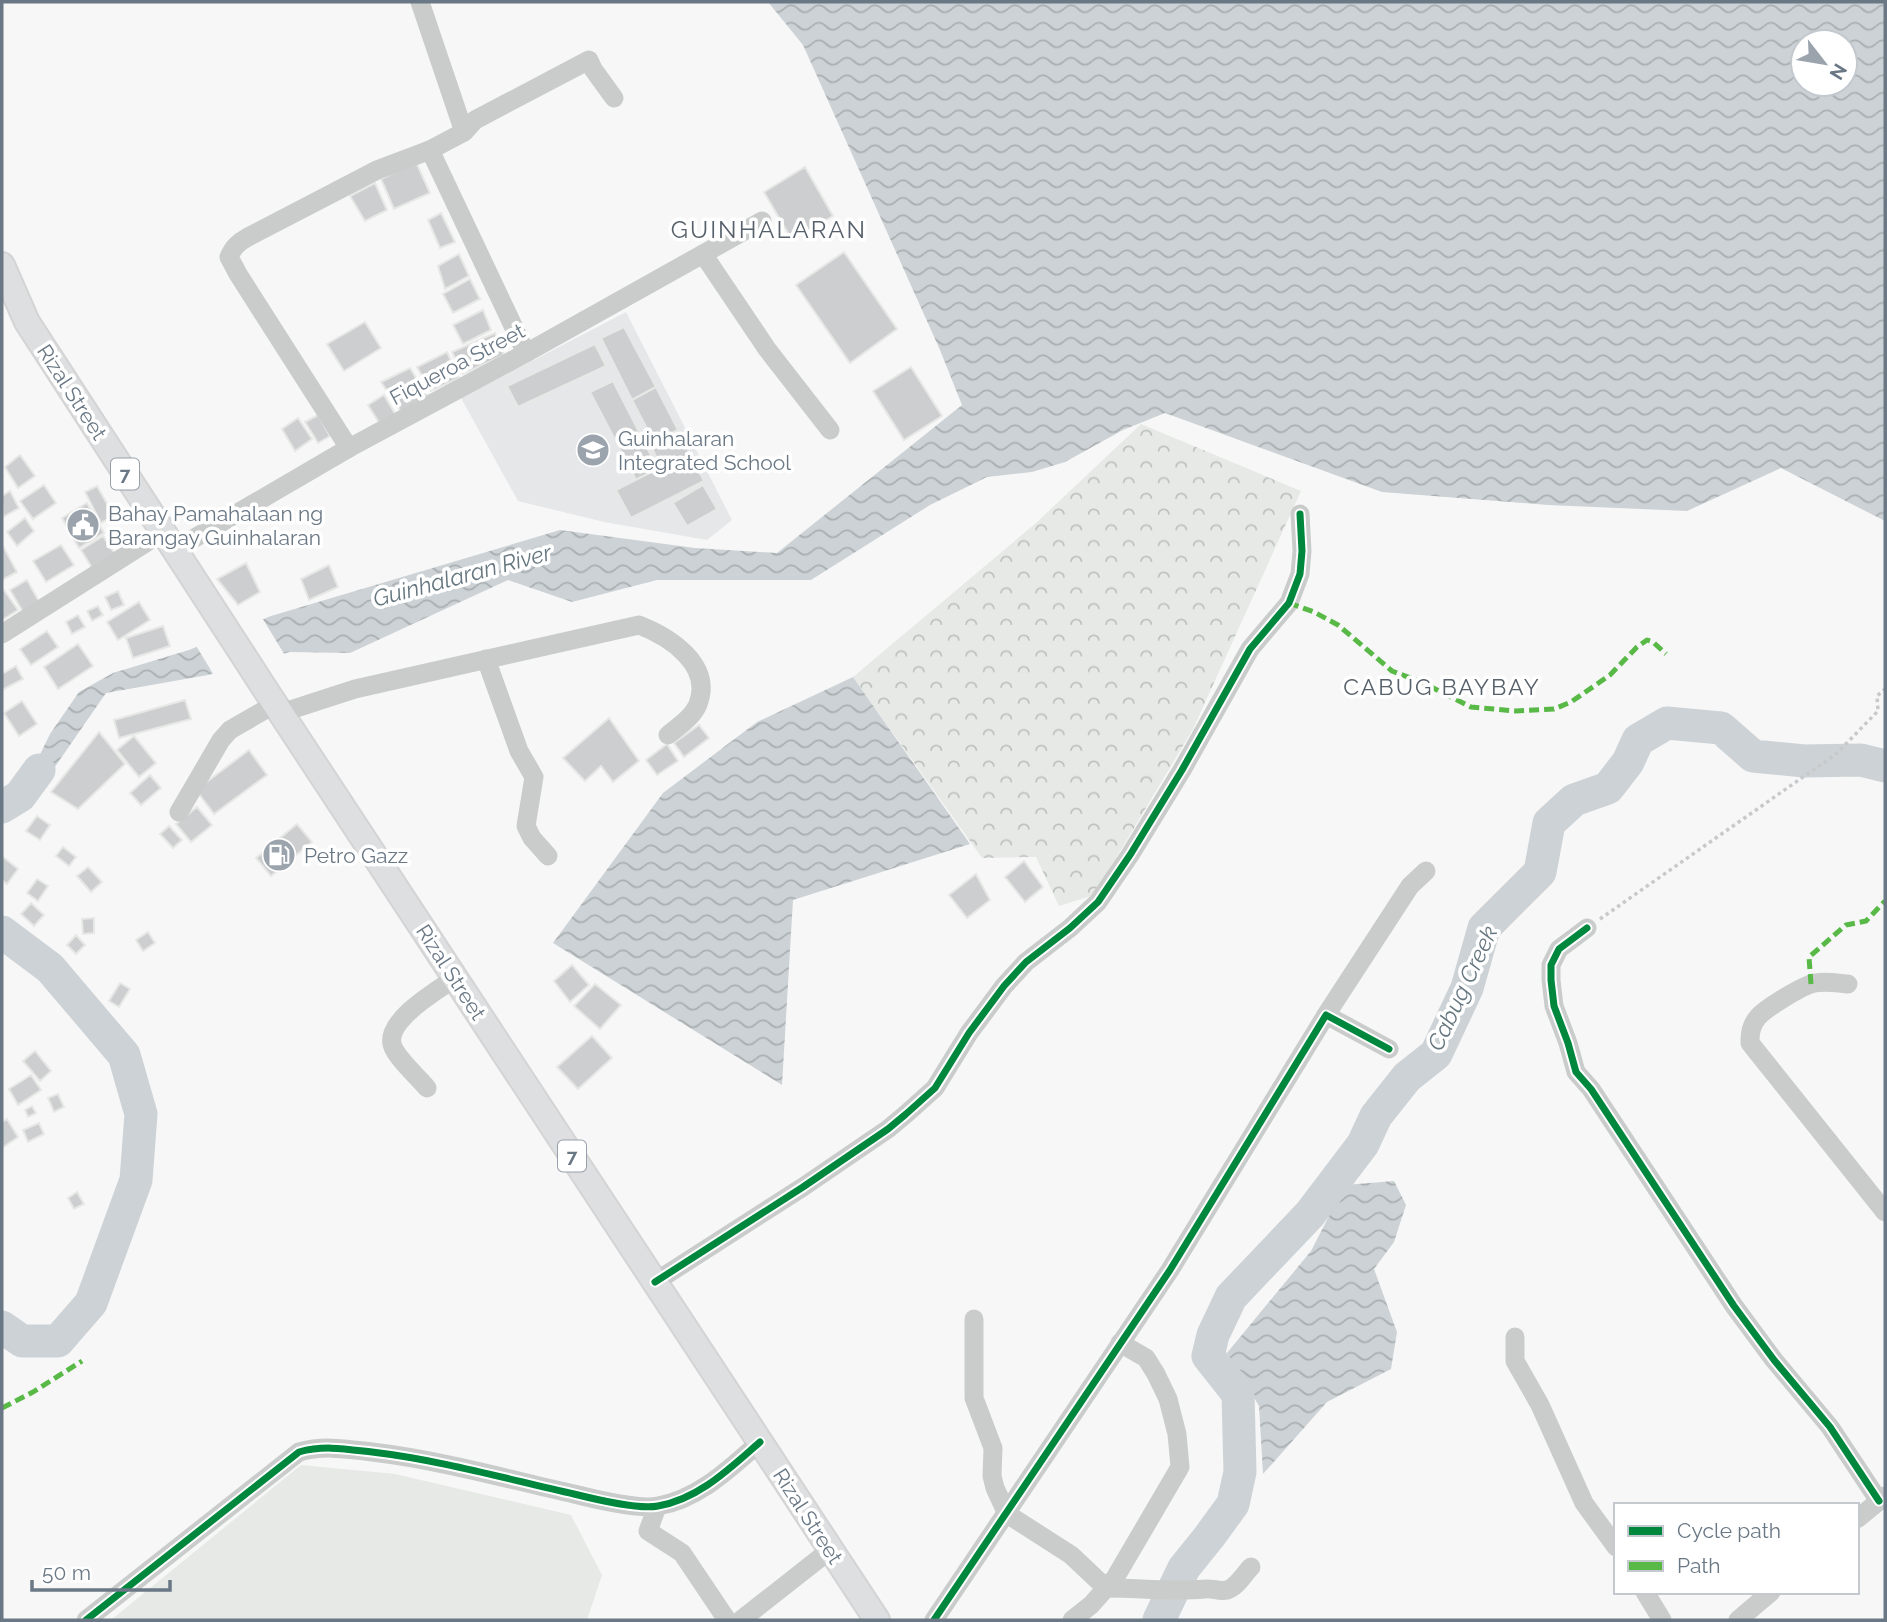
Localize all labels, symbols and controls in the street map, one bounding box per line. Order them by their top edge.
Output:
north arrow [1789,28,1859,98]
text: N [1825,60,1852,84]
district label: GUINHALARAN [671,215,867,244]
street label: Fiqueroa Street [385,318,529,410]
street label: Rizal Street [32,340,112,444]
place label: Guinhalaran Integrated School [618,426,791,475]
school or university icon: Guinhalaran Integrated School [574,431,612,469]
road number: 7 [111,458,139,489]
place label: Bahay Pamahalaan ng Barangay Guinhalaran [108,501,323,550]
public building icon: Bahay Pamahalaan ng Barangay Guinhalaran [64,506,102,544]
water label: Guinhalaran River [370,538,555,612]
district label: CABUG BAYBAY [1343,673,1541,700]
fuel station icon: Petro Gazz [260,836,298,874]
place label: Petro Gazz [304,843,408,868]
street label: Rizal Street [411,920,491,1024]
water label: Cabug Creek [1421,921,1503,1055]
road number: 7 [558,1140,586,1172]
street label: Rizal Street [768,1464,848,1568]
legend [1614,1503,1859,1594]
text: Cycle path [1677,1518,1781,1543]
scale bar [32,1548,170,1592]
text: Path [1677,1553,1721,1578]
text: 50 m [42,1560,91,1585]

